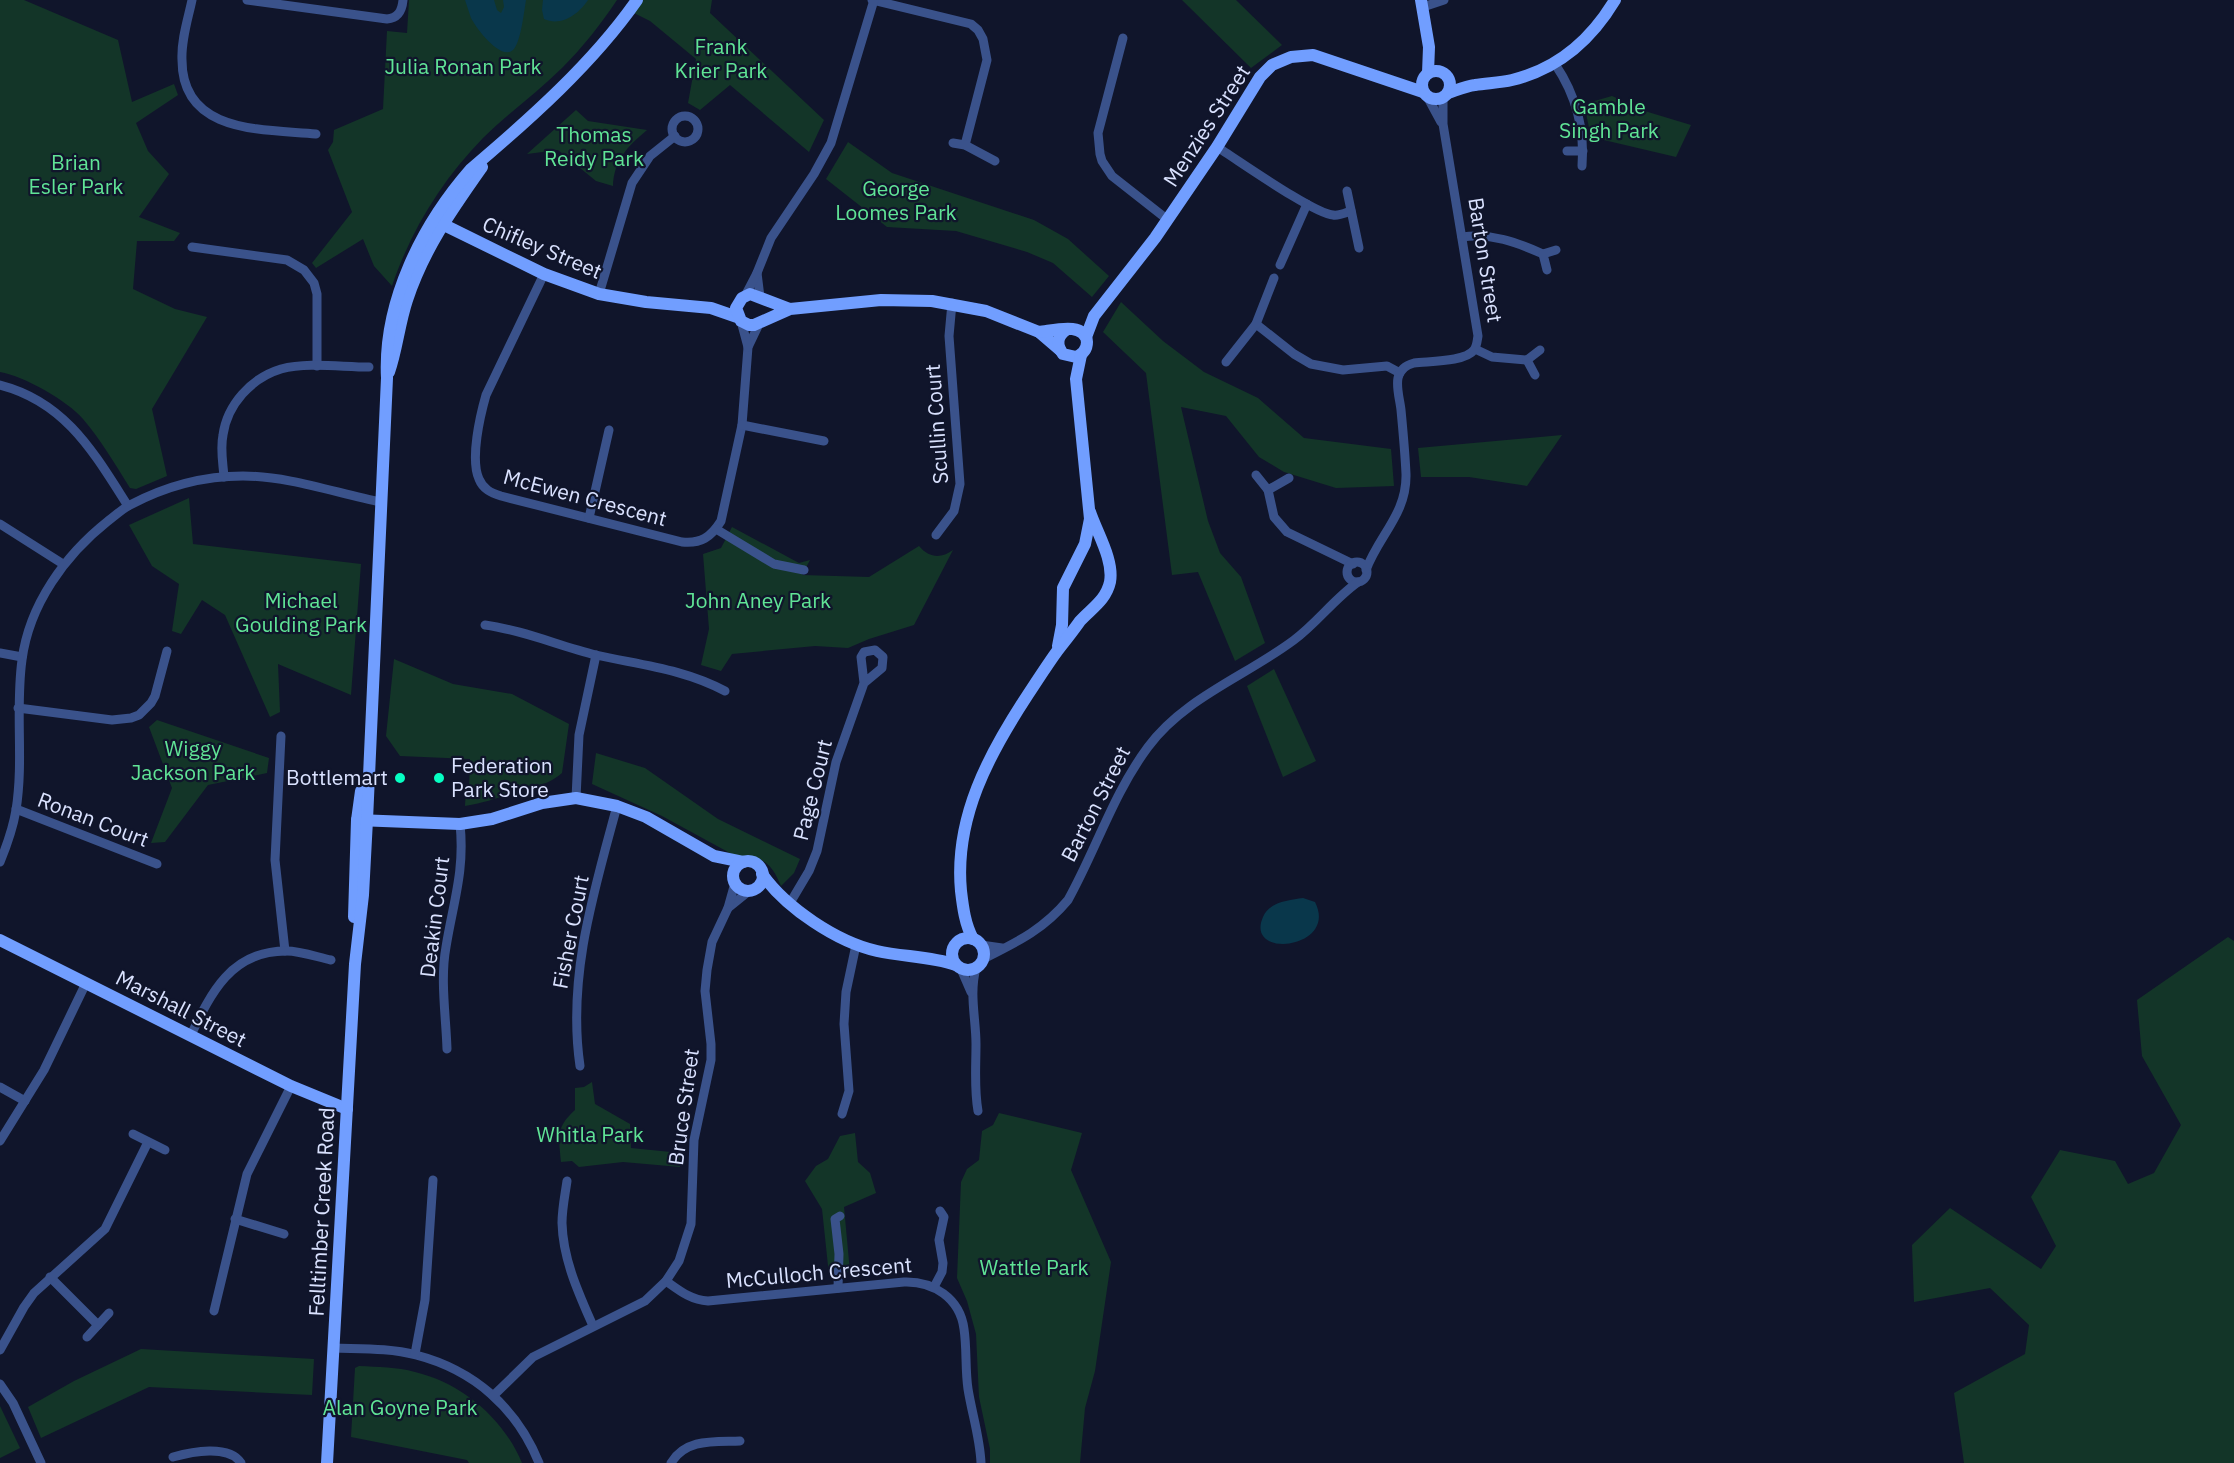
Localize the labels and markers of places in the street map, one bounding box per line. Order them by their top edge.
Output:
place label: Federation Park Store [451,751,553,803]
place label: Bottlemart [286,763,388,791]
marker: Bottlemart [393,771,407,785]
marker: Federation Park Store [432,771,446,785]

